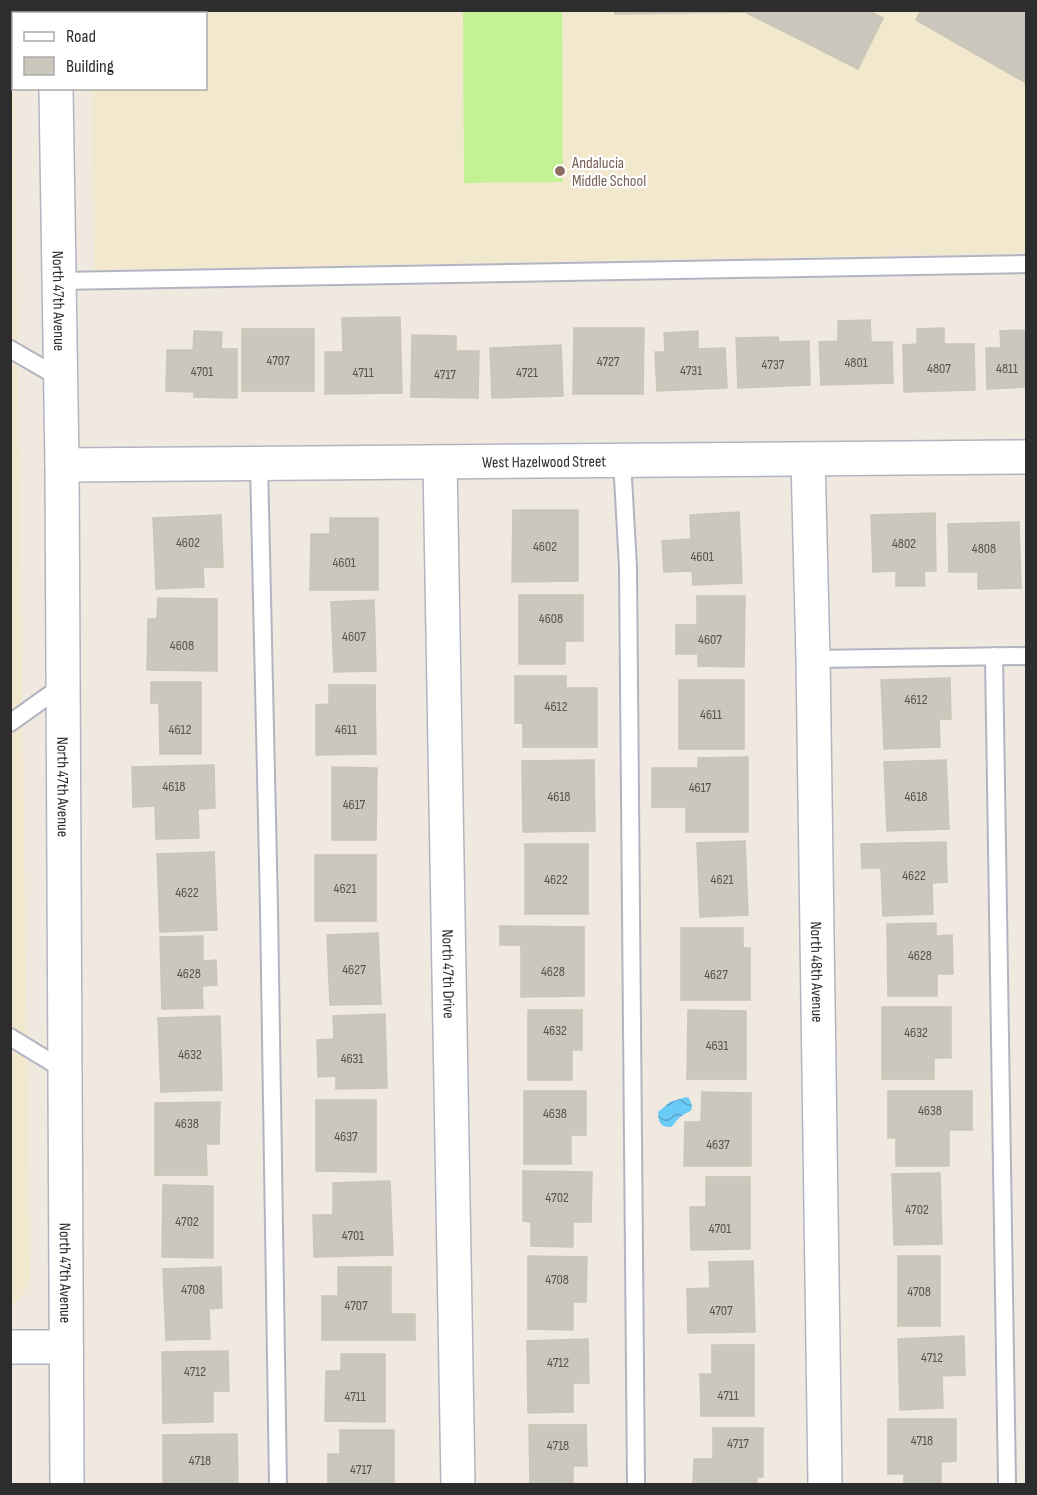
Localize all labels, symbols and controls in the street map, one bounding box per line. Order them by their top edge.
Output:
legend [12,12,207,90]
text: Road [66,26,96,47]
text: Building [66,56,114,77]
place label: Andalucia Middle School [571,154,646,191]
marker: Andalucia Middle School [553,164,567,178]
street label: North 47th Avenue [48,251,68,351]
house number: 4707 [266,352,290,369]
house number: 4727 [597,353,620,370]
house number: 4801 [844,354,868,371]
house number: 4737 [762,356,785,373]
house number: 4807 [927,360,951,377]
house number: 4811 [996,360,1018,377]
house number: 4731 [680,362,702,379]
house number: 4701 [191,363,213,380]
house number: 4711 [352,364,374,381]
house number: 4721 [516,364,538,381]
house number: 4717 [434,366,456,383]
street label: West Hazelwood Street [482,452,606,473]
house number: 4602 [176,534,200,551]
house number: 4802 [892,535,916,552]
house number: 4602 [533,538,557,555]
house number: 4808 [972,540,996,557]
house number: 4601 [690,548,714,565]
house number: 4601 [332,554,356,571]
house number: 4608 [539,610,563,627]
house number: 4607 [342,628,366,645]
house number: 4607 [698,631,722,648]
house number: 4608 [170,637,194,654]
house number: 4612 [905,691,928,708]
house number: 4612 [545,698,568,715]
house number: 4611 [700,706,722,723]
house number: 4612 [169,721,192,738]
house number: 4611 [335,721,357,738]
street label: North 47th Avenue [52,737,72,837]
house number: 4618 [162,778,186,795]
house number: 4617 [689,779,712,796]
house number: 4618 [547,788,571,805]
house number: 4618 [904,788,928,805]
house number: 4617 [343,796,366,813]
house number: 4622 [902,867,926,884]
house number: 4622 [544,871,568,888]
house number: 4621 [711,871,734,888]
house number: 4621 [334,880,357,897]
house number: 4622 [175,884,199,901]
street label: North 48th Avenue [806,921,826,1023]
street label: North 47th Drive [437,929,458,1019]
house number: 4628 [908,947,932,964]
house number: 4627 [342,961,366,978]
house number: 4628 [541,963,565,980]
house number: 4628 [177,965,201,982]
house number: 4627 [704,966,728,983]
house number: 4632 [543,1022,567,1039]
house number: 4632 [904,1024,928,1041]
house number: 4631 [706,1037,728,1054]
house number: 4632 [178,1046,202,1063]
house number: 4631 [341,1050,363,1067]
house number: 4638 [918,1102,942,1119]
house number: 4638 [543,1105,567,1122]
house number: 4638 [175,1115,199,1132]
house number: 4637 [334,1128,358,1145]
house number: 4637 [706,1136,730,1153]
house number: 4702 [545,1189,569,1206]
house number: 4702 [905,1201,929,1218]
house number: 4702 [175,1213,199,1230]
house number: 4701 [709,1220,731,1237]
street label: North 47th Avenue [55,1223,74,1323]
house number: 4701 [342,1227,364,1244]
house number: 4708 [545,1271,569,1288]
house number: 4708 [181,1281,205,1298]
house number: 4708 [907,1283,931,1300]
house number: 4707 [344,1297,368,1314]
house number: 4707 [709,1302,733,1319]
house number: 4712 [921,1349,943,1366]
house number: 4712 [547,1354,569,1371]
house number: 4712 [184,1363,206,1380]
house number: 4711 [717,1387,739,1404]
house number: 4711 [344,1388,366,1405]
house number: 4718 [911,1432,933,1449]
house number: 4717 [727,1435,749,1452]
house number: 4718 [547,1437,569,1454]
house number: 4718 [189,1452,211,1469]
house number: 4717 [350,1461,372,1478]

